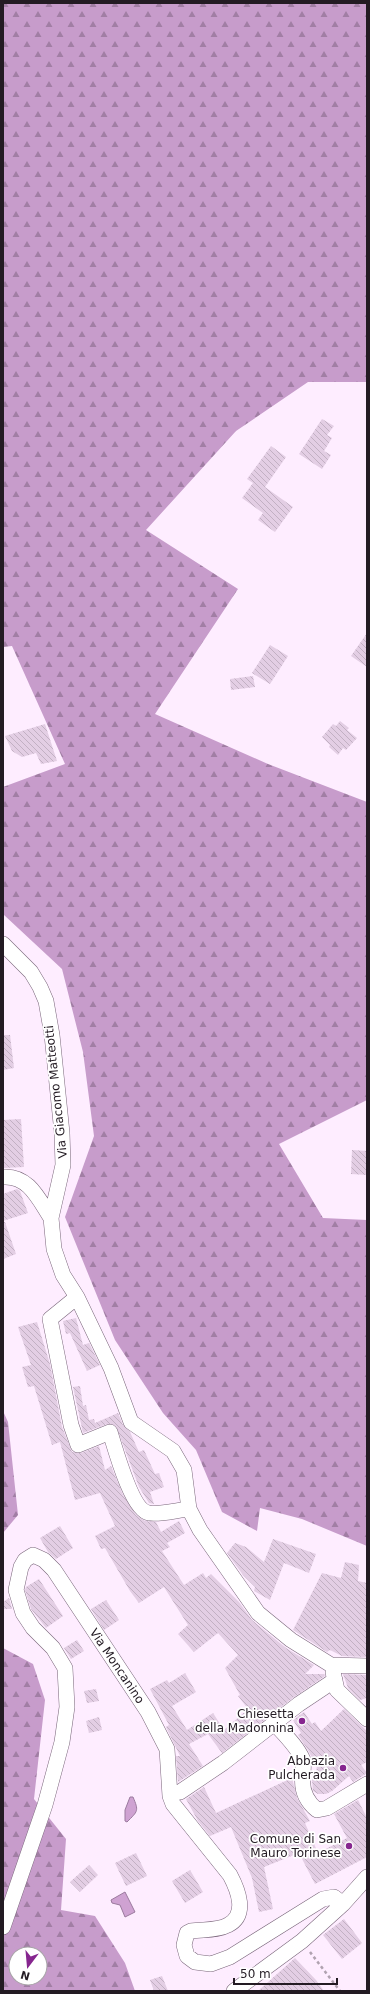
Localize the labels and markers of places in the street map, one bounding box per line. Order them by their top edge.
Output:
place label: Chiesetta della Madonnina [195,1707,294,1735]
marker: Chiesetta della Madonnina [297,1716,307,1726]
place label: Abbazia Pulcherada [268,1754,335,1782]
marker: Abbazia Pulcherada [338,1763,348,1773]
place label: Comune di San Mauro Torinese [250,1832,341,1860]
marker: Comune di San Mauro Torinese [344,1841,354,1851]

